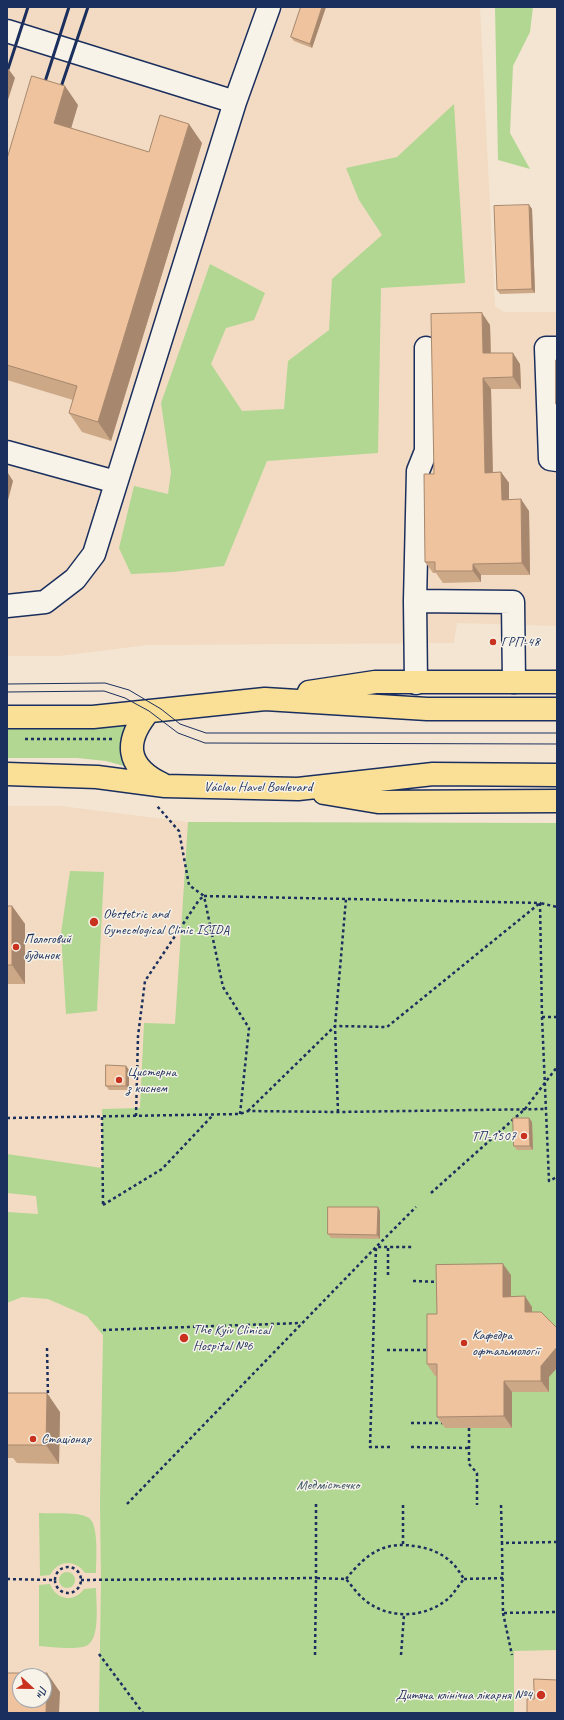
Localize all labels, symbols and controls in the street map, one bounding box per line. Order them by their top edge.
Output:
place label: ГРП-48 [501,634,540,650]
marker: ГРП-48 [488,637,498,647]
street label: Václav Havel Boulevard [204,779,312,795]
place label: Obstetric and Gynecological Clinic ISIDA [103,906,229,938]
marker: Obstetric and Gynecological Clinic ISIDA [88,916,100,928]
place label: Пологовий будинок [24,931,71,964]
marker: Пологовий будинок [11,942,21,952]
place label: Цистерна з киснем [127,1064,176,1096]
marker: Цистерна з киснем [114,1075,124,1085]
place label: ТП-1507 [471,1128,516,1144]
marker: ТП-1507 [519,1131,529,1141]
place label: The Kyiv Clinical Hospital №6 [193,1322,270,1354]
place label: Кафедра офтальмології [472,1327,539,1360]
marker: The Kyiv Clinical Hospital №6 [178,1332,190,1344]
marker: Кафедра офтальмології [459,1338,469,1348]
place label: Стаціонар [41,1431,91,1447]
marker: Стаціонар [28,1434,38,1444]
park label: Медмістечко [297,1477,359,1493]
north arrow [12,1668,52,1708]
text: Пн [34,1684,51,1700]
place label: Дитяча клінічна лікарня №4 [396,1687,532,1703]
marker: Дитяча клінічна лікарня №4 [535,1689,547,1701]

